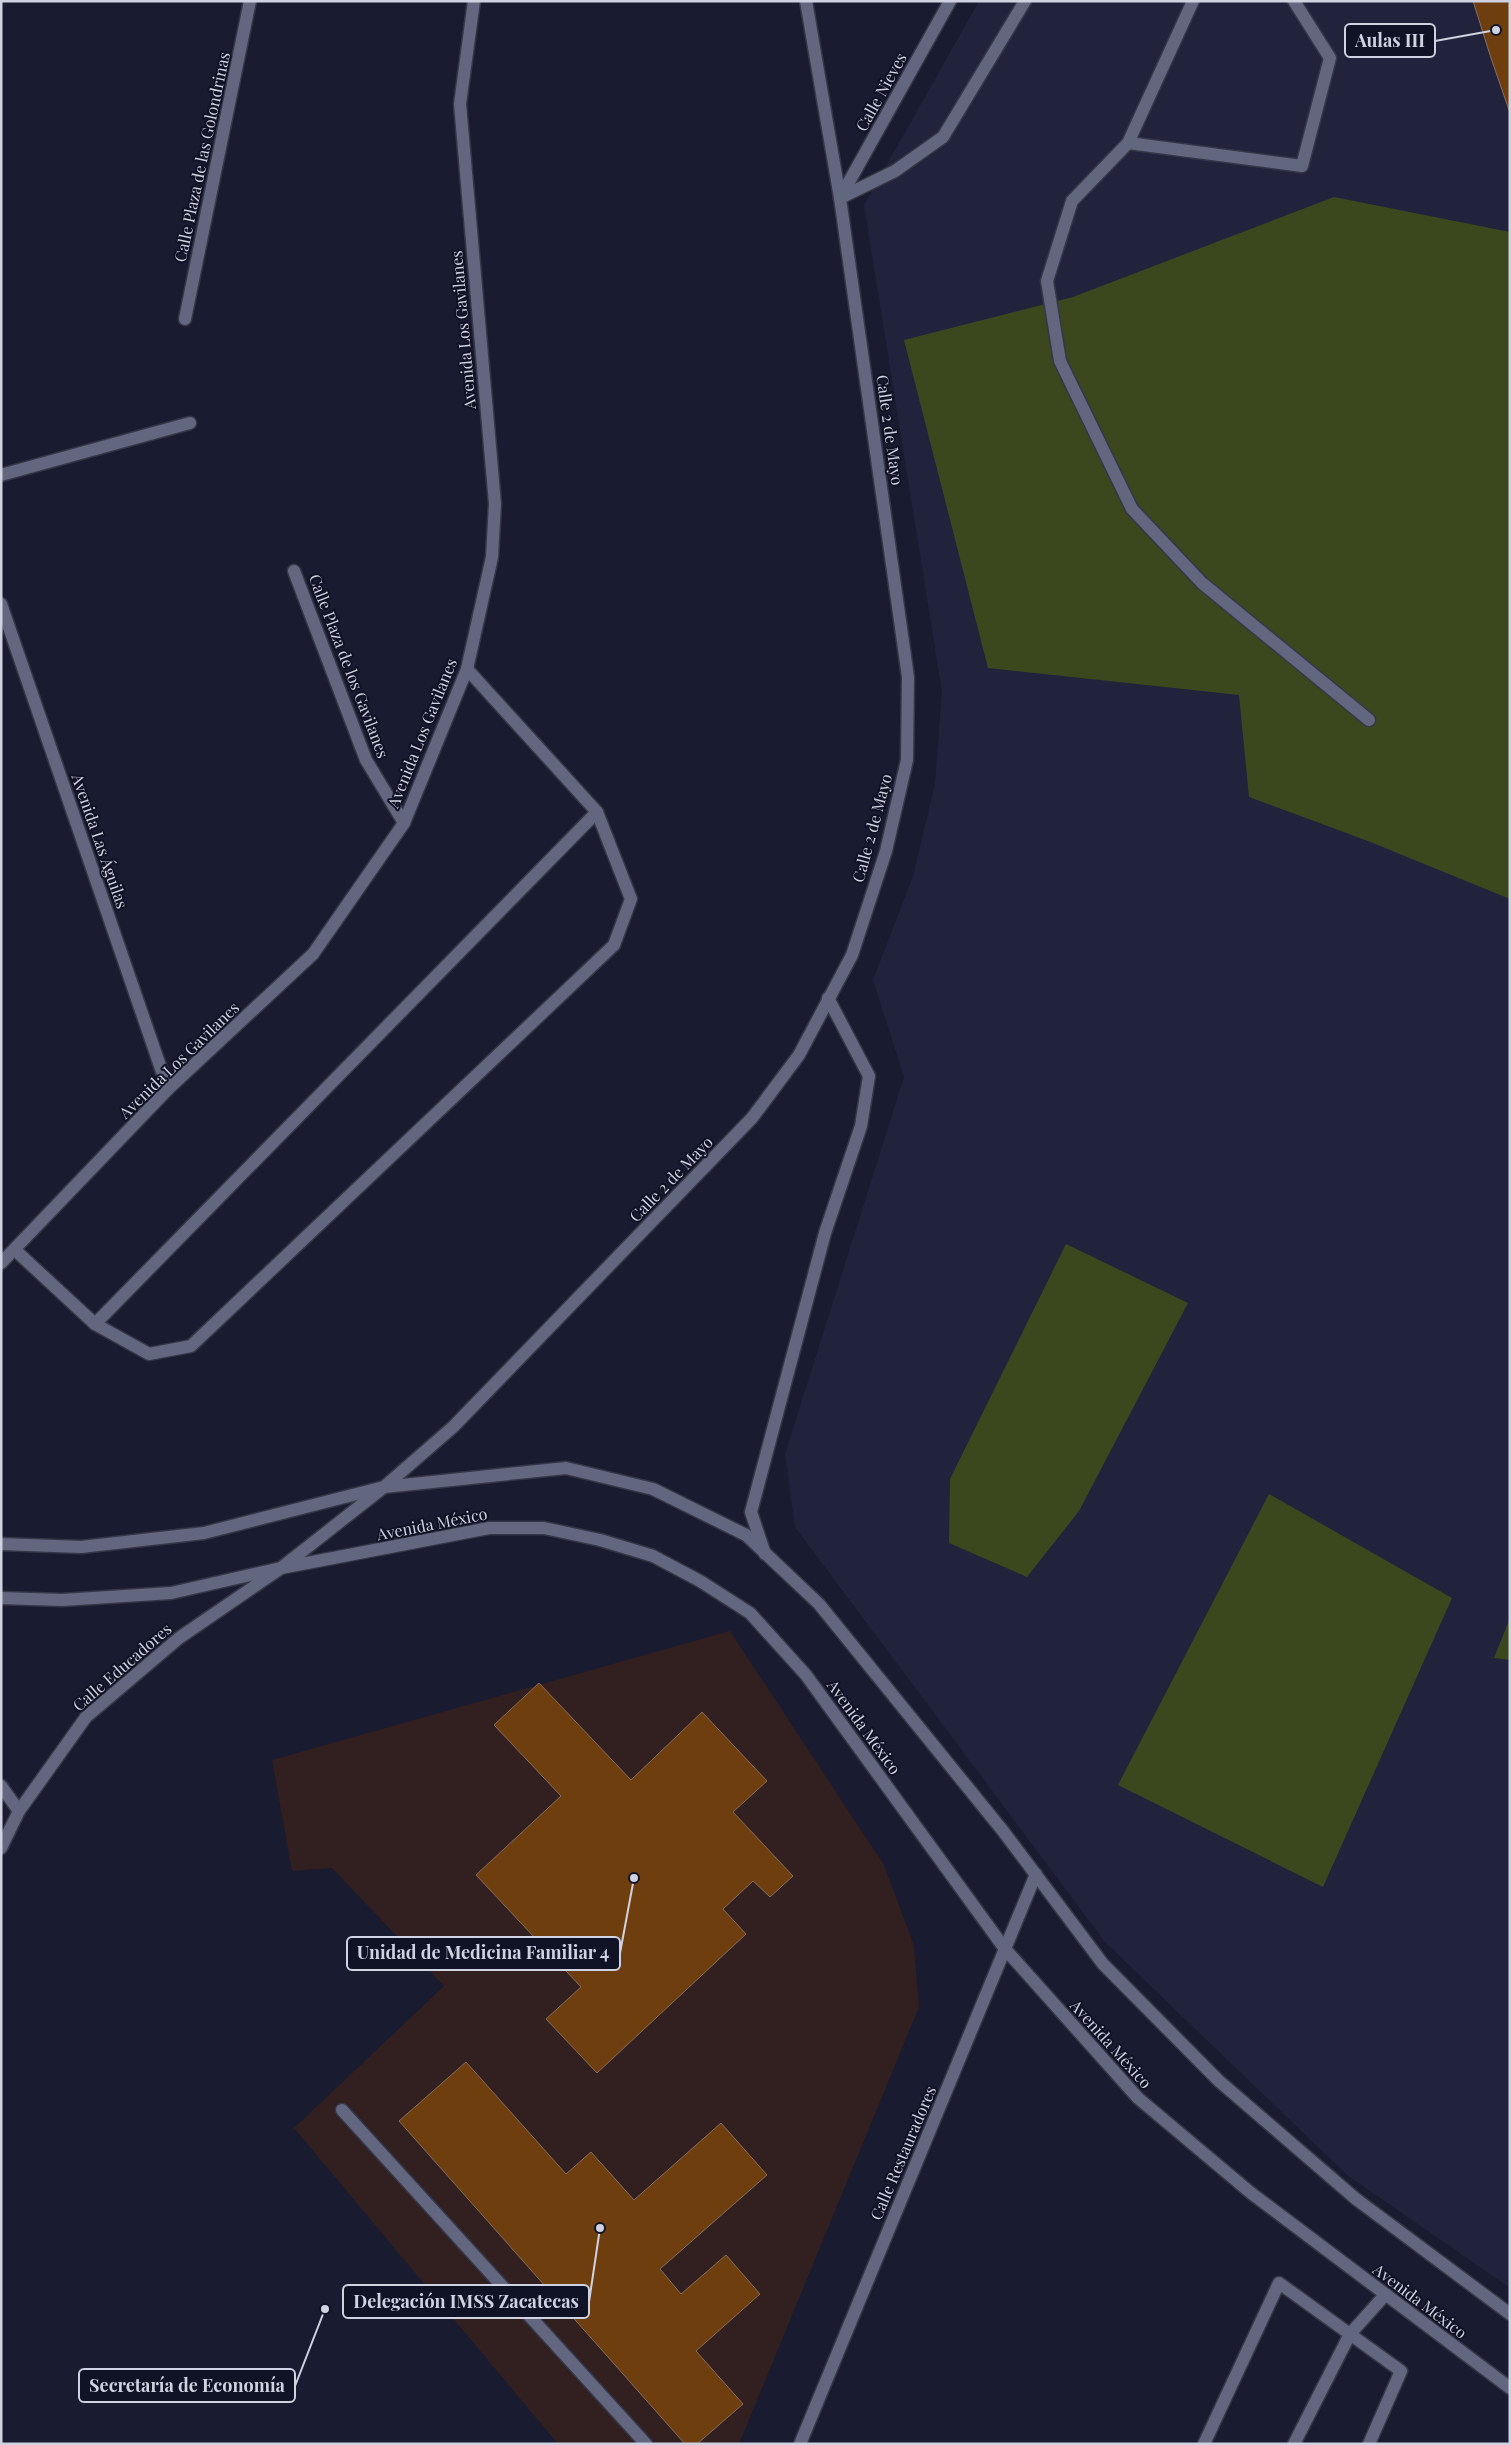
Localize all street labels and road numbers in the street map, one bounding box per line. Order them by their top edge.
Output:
street label: Calle Nieves [850,49,911,135]
street label: Calle Plaza de las Golondrinas [169,50,234,264]
street label: Avenida Los Gavilanes [445,250,480,411]
street label: Calle 2 de Mayo [872,373,909,487]
street label: Calle Plaza de los Gavilanes [305,571,394,761]
street label: Avenida Los Gavilanes [382,655,461,812]
street label: Avenida Las Águilas [67,770,133,911]
street label: Calle 2 de Mayo [847,771,896,884]
street label: Avenida Los Gavilanes [113,997,243,1123]
street label: Calle 2 de Mayo [624,1131,717,1226]
street label: Avenida México [374,1502,489,1545]
street label: Calle Educadores [68,1618,175,1715]
street label: Avenida México [822,1674,906,1778]
street label: Avenida México [1065,1994,1157,2093]
street label: Calle Restauradores [865,2083,940,2223]
street label: Avenida México [1368,2258,1472,2343]

